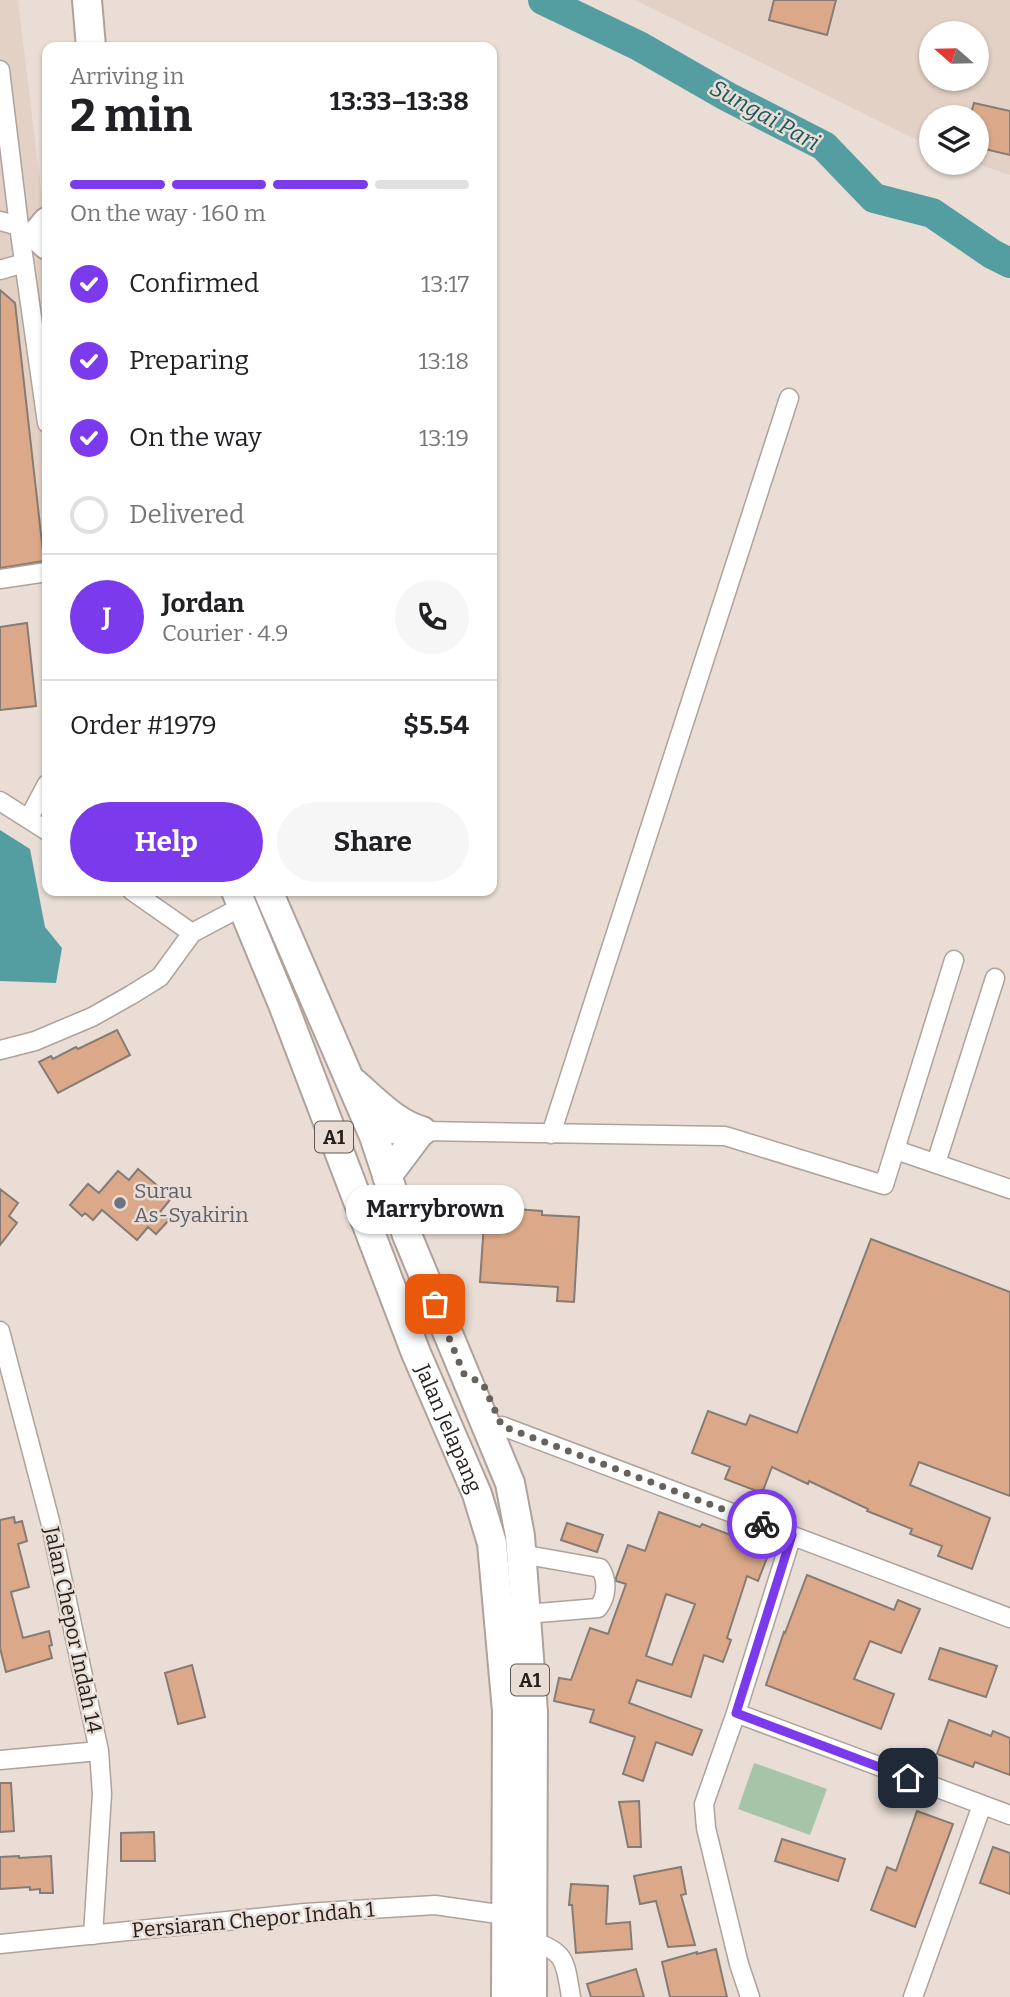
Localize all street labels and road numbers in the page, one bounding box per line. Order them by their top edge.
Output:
road number: A1 [315,1121,353,1152]
street label: Jalan Jelapang [409,1359,488,1497]
street label: Jalan Chepor Indah 14 [38,1523,108,1736]
road number: A1 [511,1664,549,1696]
street label: Persiaran Chepor Indah 1 [131,1896,376,1944]

